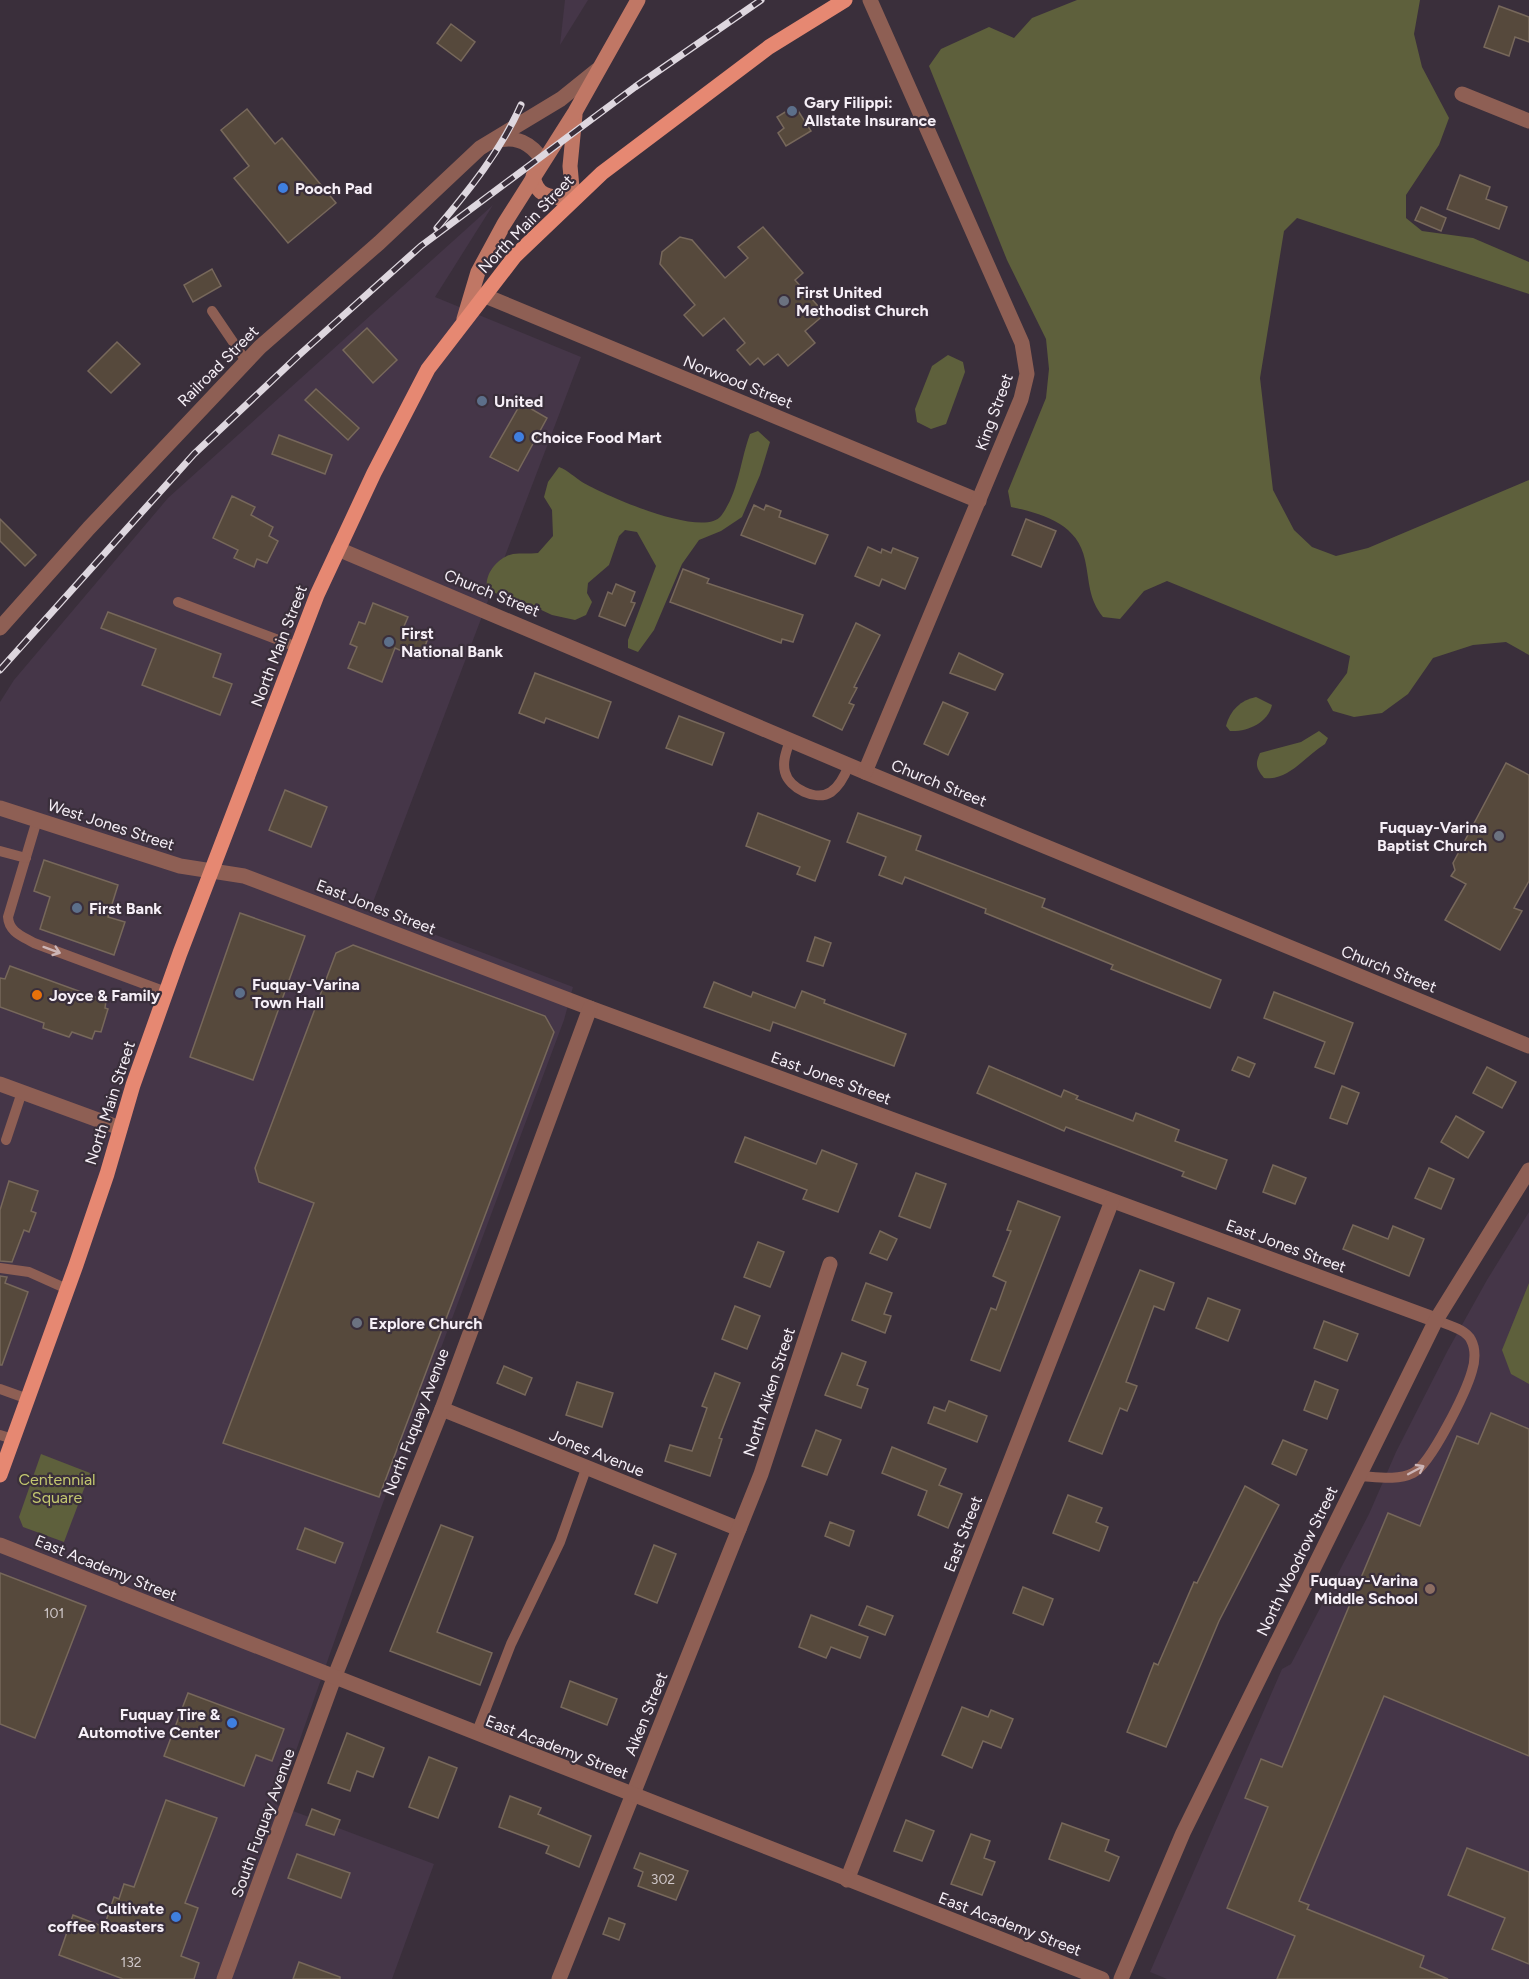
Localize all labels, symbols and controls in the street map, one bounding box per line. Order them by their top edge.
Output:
place label: Gary Filippi: Allstate Insurance [804,93,936,130]
marker: Gary Filippi: Allstate Insurance [785,104,799,118]
street label: North Main Street [474,171,578,277]
place label: Pooch Pad [295,179,372,198]
marker: Pooch Pad [276,181,290,195]
place label: First United Methodist Church [796,283,929,320]
marker: First United Methodist Church [777,294,791,308]
street label: Railroad Street [174,322,262,410]
street label: Norwood Street [681,351,795,413]
street label: King Street [971,371,1017,453]
place label: United [494,392,543,411]
marker: United [475,394,489,408]
place label: Choice Food Mart [531,428,662,447]
marker: Choice Food Mart [512,430,526,444]
street label: Church Street [442,565,542,621]
street label: North Main Street [247,582,311,710]
place label: First National Bank [401,624,504,661]
marker: First National Bank [382,635,396,649]
street label: Church Street [889,755,989,811]
street label: West Jones Street [45,796,177,854]
place label: Fuquay-Varina Baptist Church [1377,818,1487,855]
marker: Fuquay-Varina Baptist Church [1492,829,1506,843]
street label: East Jones Street [314,875,438,939]
place label: First Bank [89,899,162,918]
marker: First Bank [70,901,84,915]
street label: Church Street [1339,941,1439,997]
one-way arrow [42,945,61,956]
place label: Fuquay-Varina Town Hall [252,975,360,1012]
place label: Joyce & Family [49,986,161,1005]
marker: Fuquay-Varina Town Hall [233,986,247,1000]
marker: Joyce & Family [30,988,44,1002]
street label: North Main Street [81,1039,139,1167]
street label: East Jones Street [768,1047,894,1109]
street label: East Jones Street [1223,1215,1349,1277]
place label: Explore Church [369,1314,482,1333]
marker: Explore Church [350,1316,364,1330]
street label: North Aiken Street [739,1325,799,1459]
street label: North Fuquay Avenue [379,1345,453,1498]
street label: Jones Avenue [547,1425,647,1481]
one-way arrow [1407,1464,1424,1476]
park label: Centennial Square [18,1470,96,1507]
street label: North Woodrow Street [1252,1483,1342,1639]
street label: East Street [940,1493,986,1575]
street label: East Academy Street [32,1531,180,1605]
place label: Fuquay-Varina Middle School [1310,1571,1418,1608]
marker: Fuquay-Varina Middle School [1423,1582,1437,1596]
house number: 101 [44,1605,64,1622]
street label: Aiken Street [621,1669,671,1759]
place label: Fuquay Tire & Automotive Center [78,1705,221,1742]
street label: East Academy Street [483,1711,631,1783]
marker: Fuquay Tire & Automotive Center [225,1716,239,1730]
street label: South Fuquay Avenue [227,1746,299,1900]
house number: 302 [651,1871,675,1888]
street label: East Academy Street [936,1888,1084,1960]
place label: Cultivate coffee Roasters [48,1899,165,1936]
marker: Cultivate coffee Roasters [169,1910,183,1924]
house number: 132 [120,1954,142,1971]

